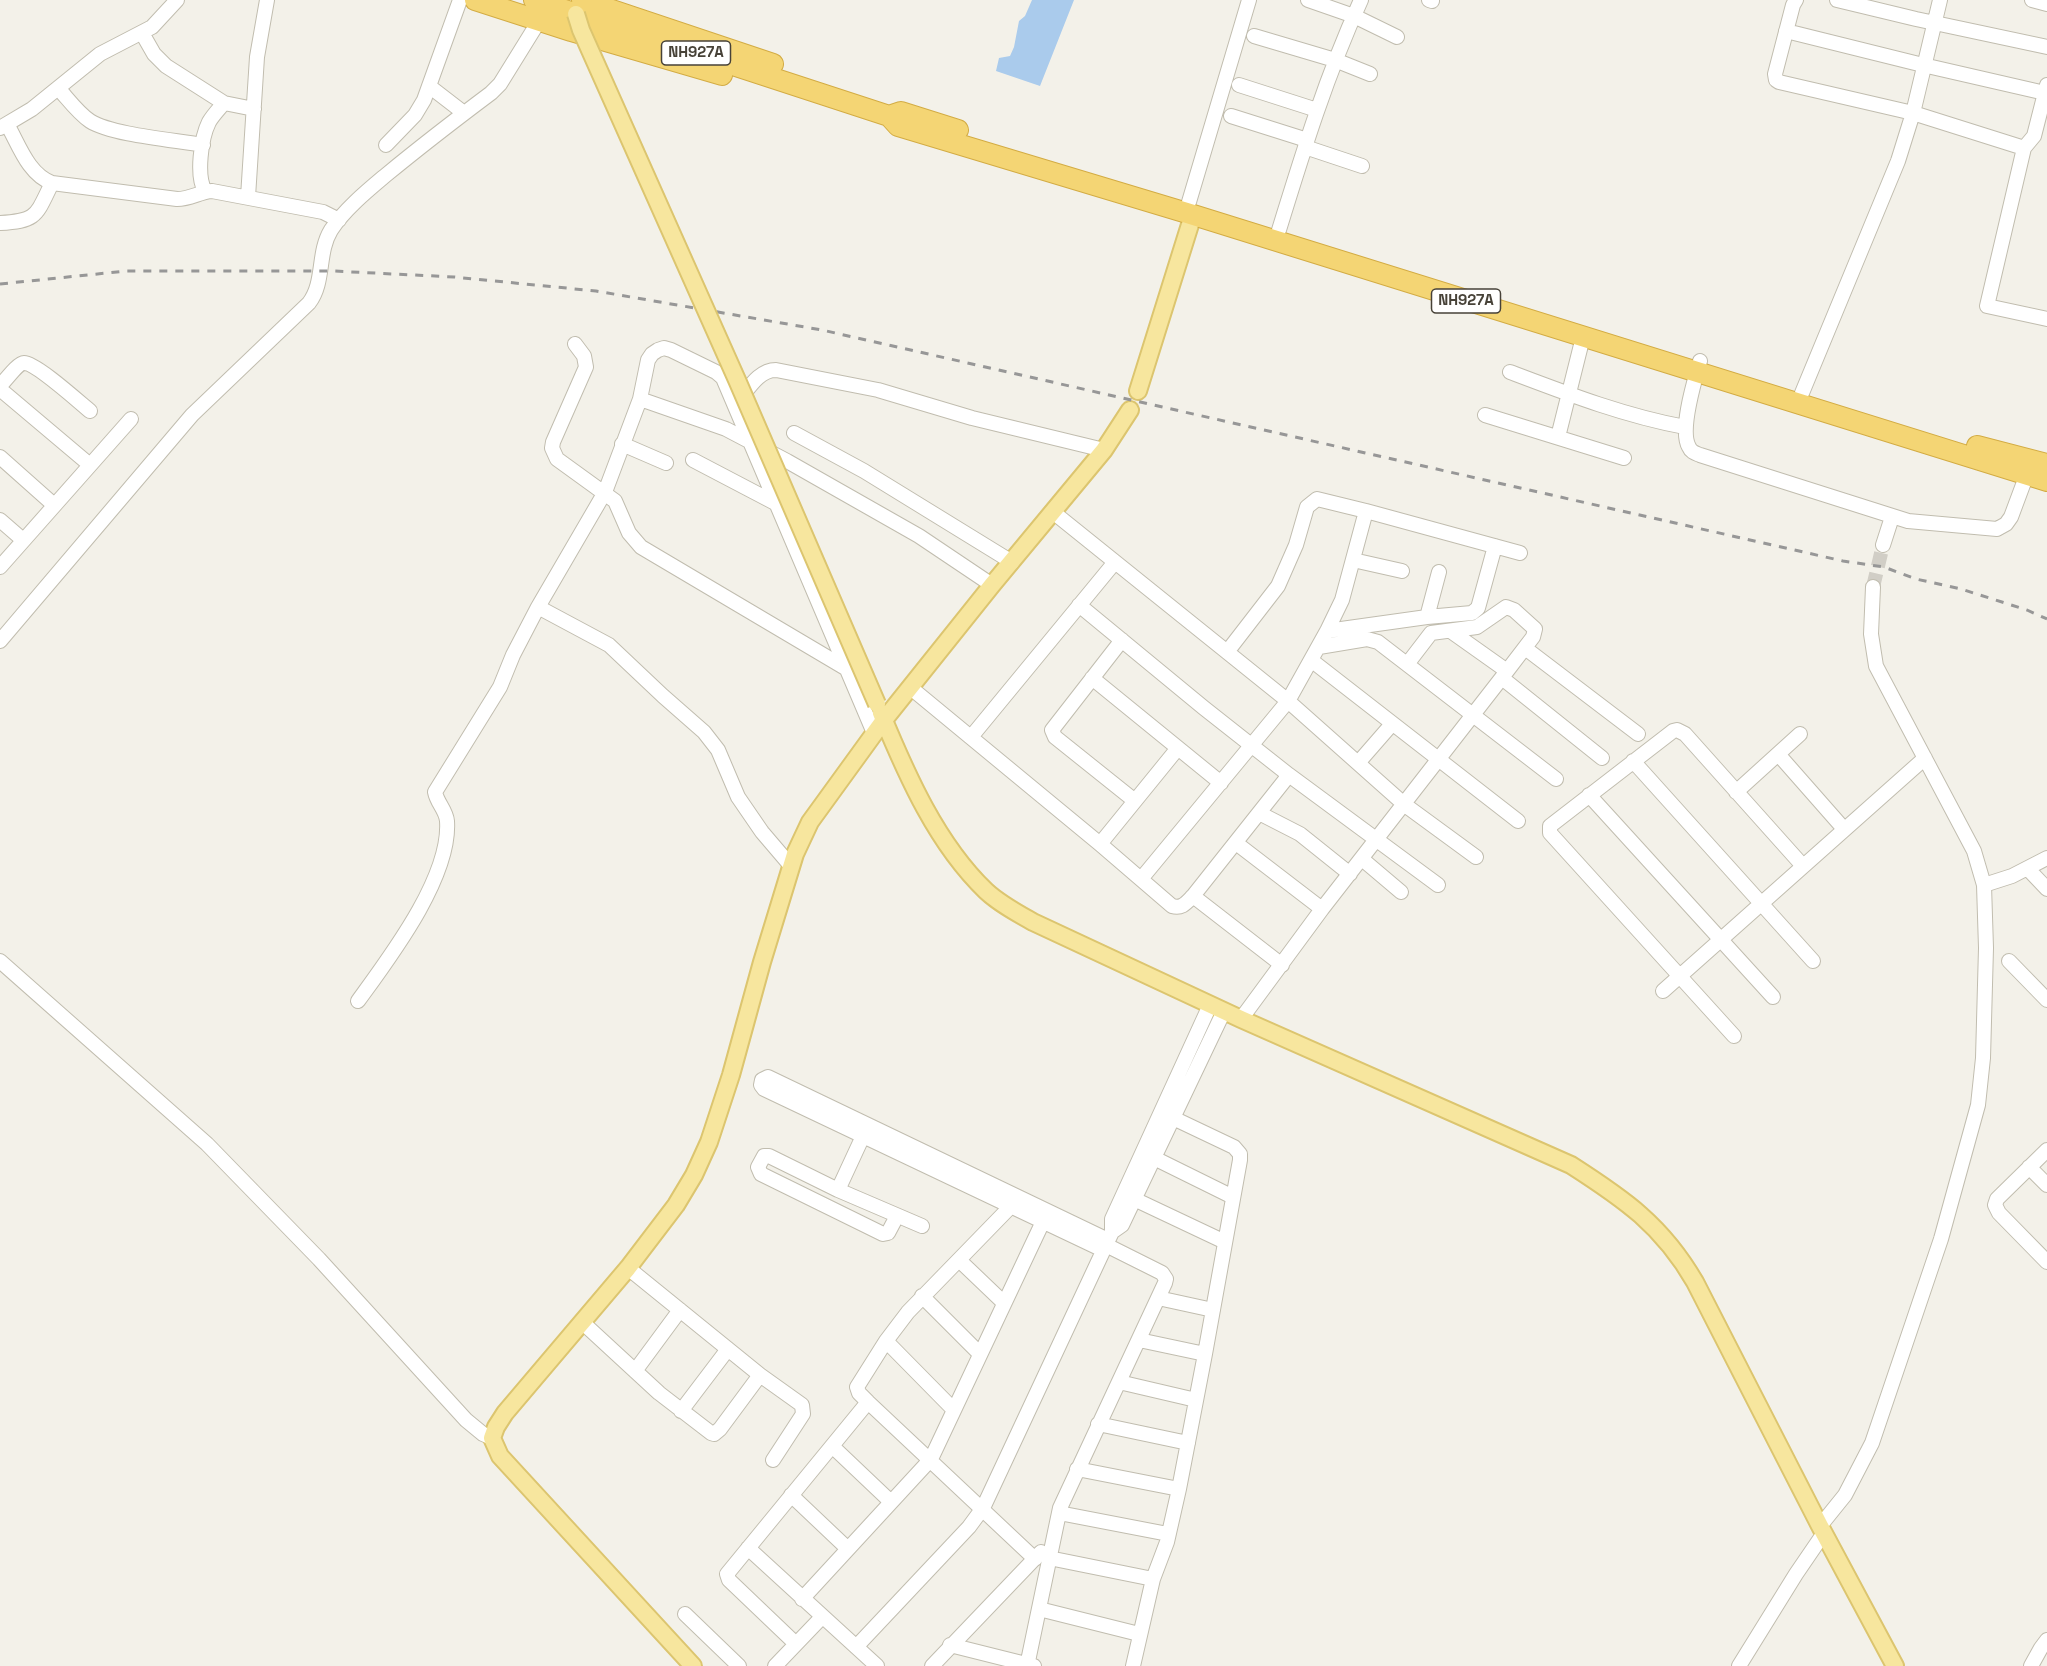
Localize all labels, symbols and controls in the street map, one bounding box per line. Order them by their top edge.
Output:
road number: NH927A [662,41,730,65]
road number: NH927A [1432,289,1500,313]

